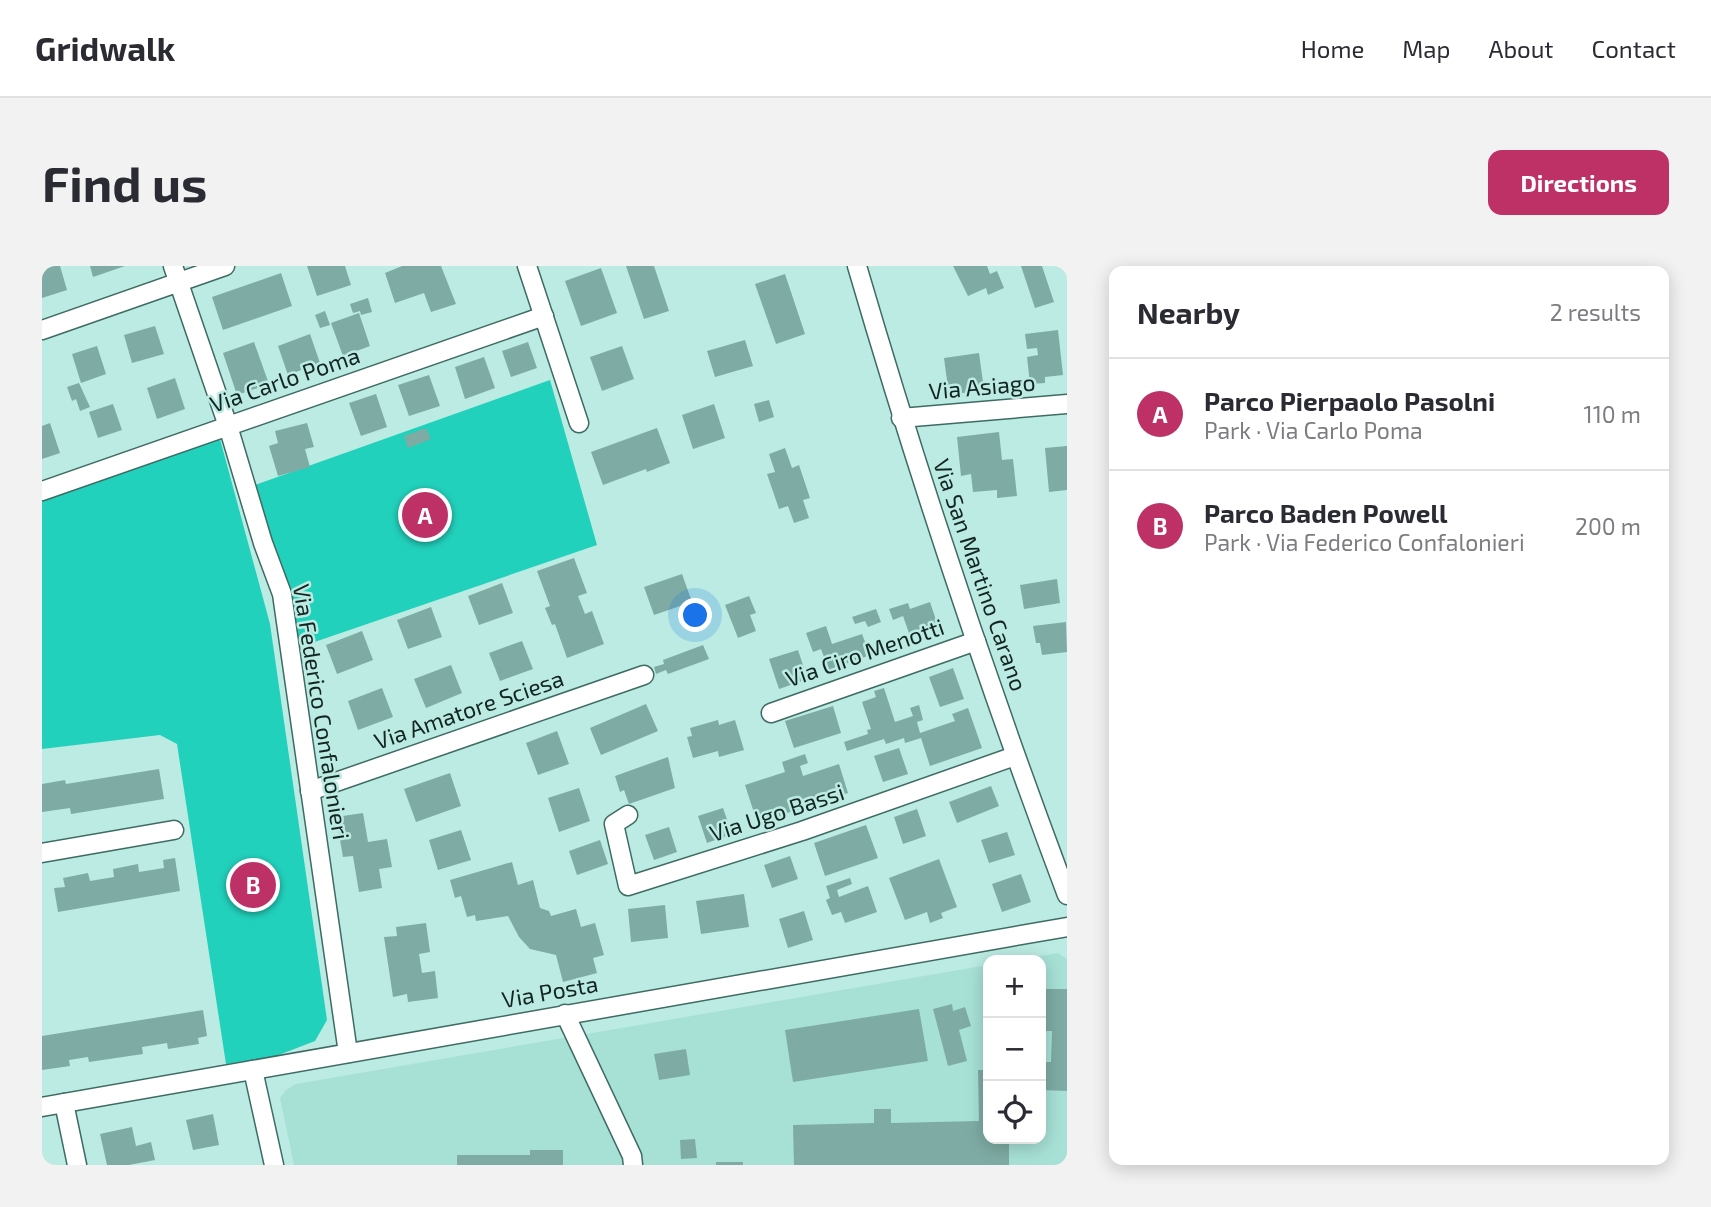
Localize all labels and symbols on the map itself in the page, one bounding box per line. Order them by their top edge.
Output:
street label: Via Carlo Poma [206,340,363,418]
street label: Via Asiago [927,367,1036,405]
street label: Via San Martino Carano [928,455,1034,694]
pin: A [402,489,448,541]
street label: Via Federico Confalonieri [288,582,356,842]
your location [678,598,712,632]
street label: Via Ciro Menotti [782,612,948,692]
street label: Via Amatore Sciesa [370,663,567,755]
street label: Via Ugo Bassi [706,777,847,847]
pin: B [230,859,276,911]
street label: Via Posta [500,969,600,1013]

